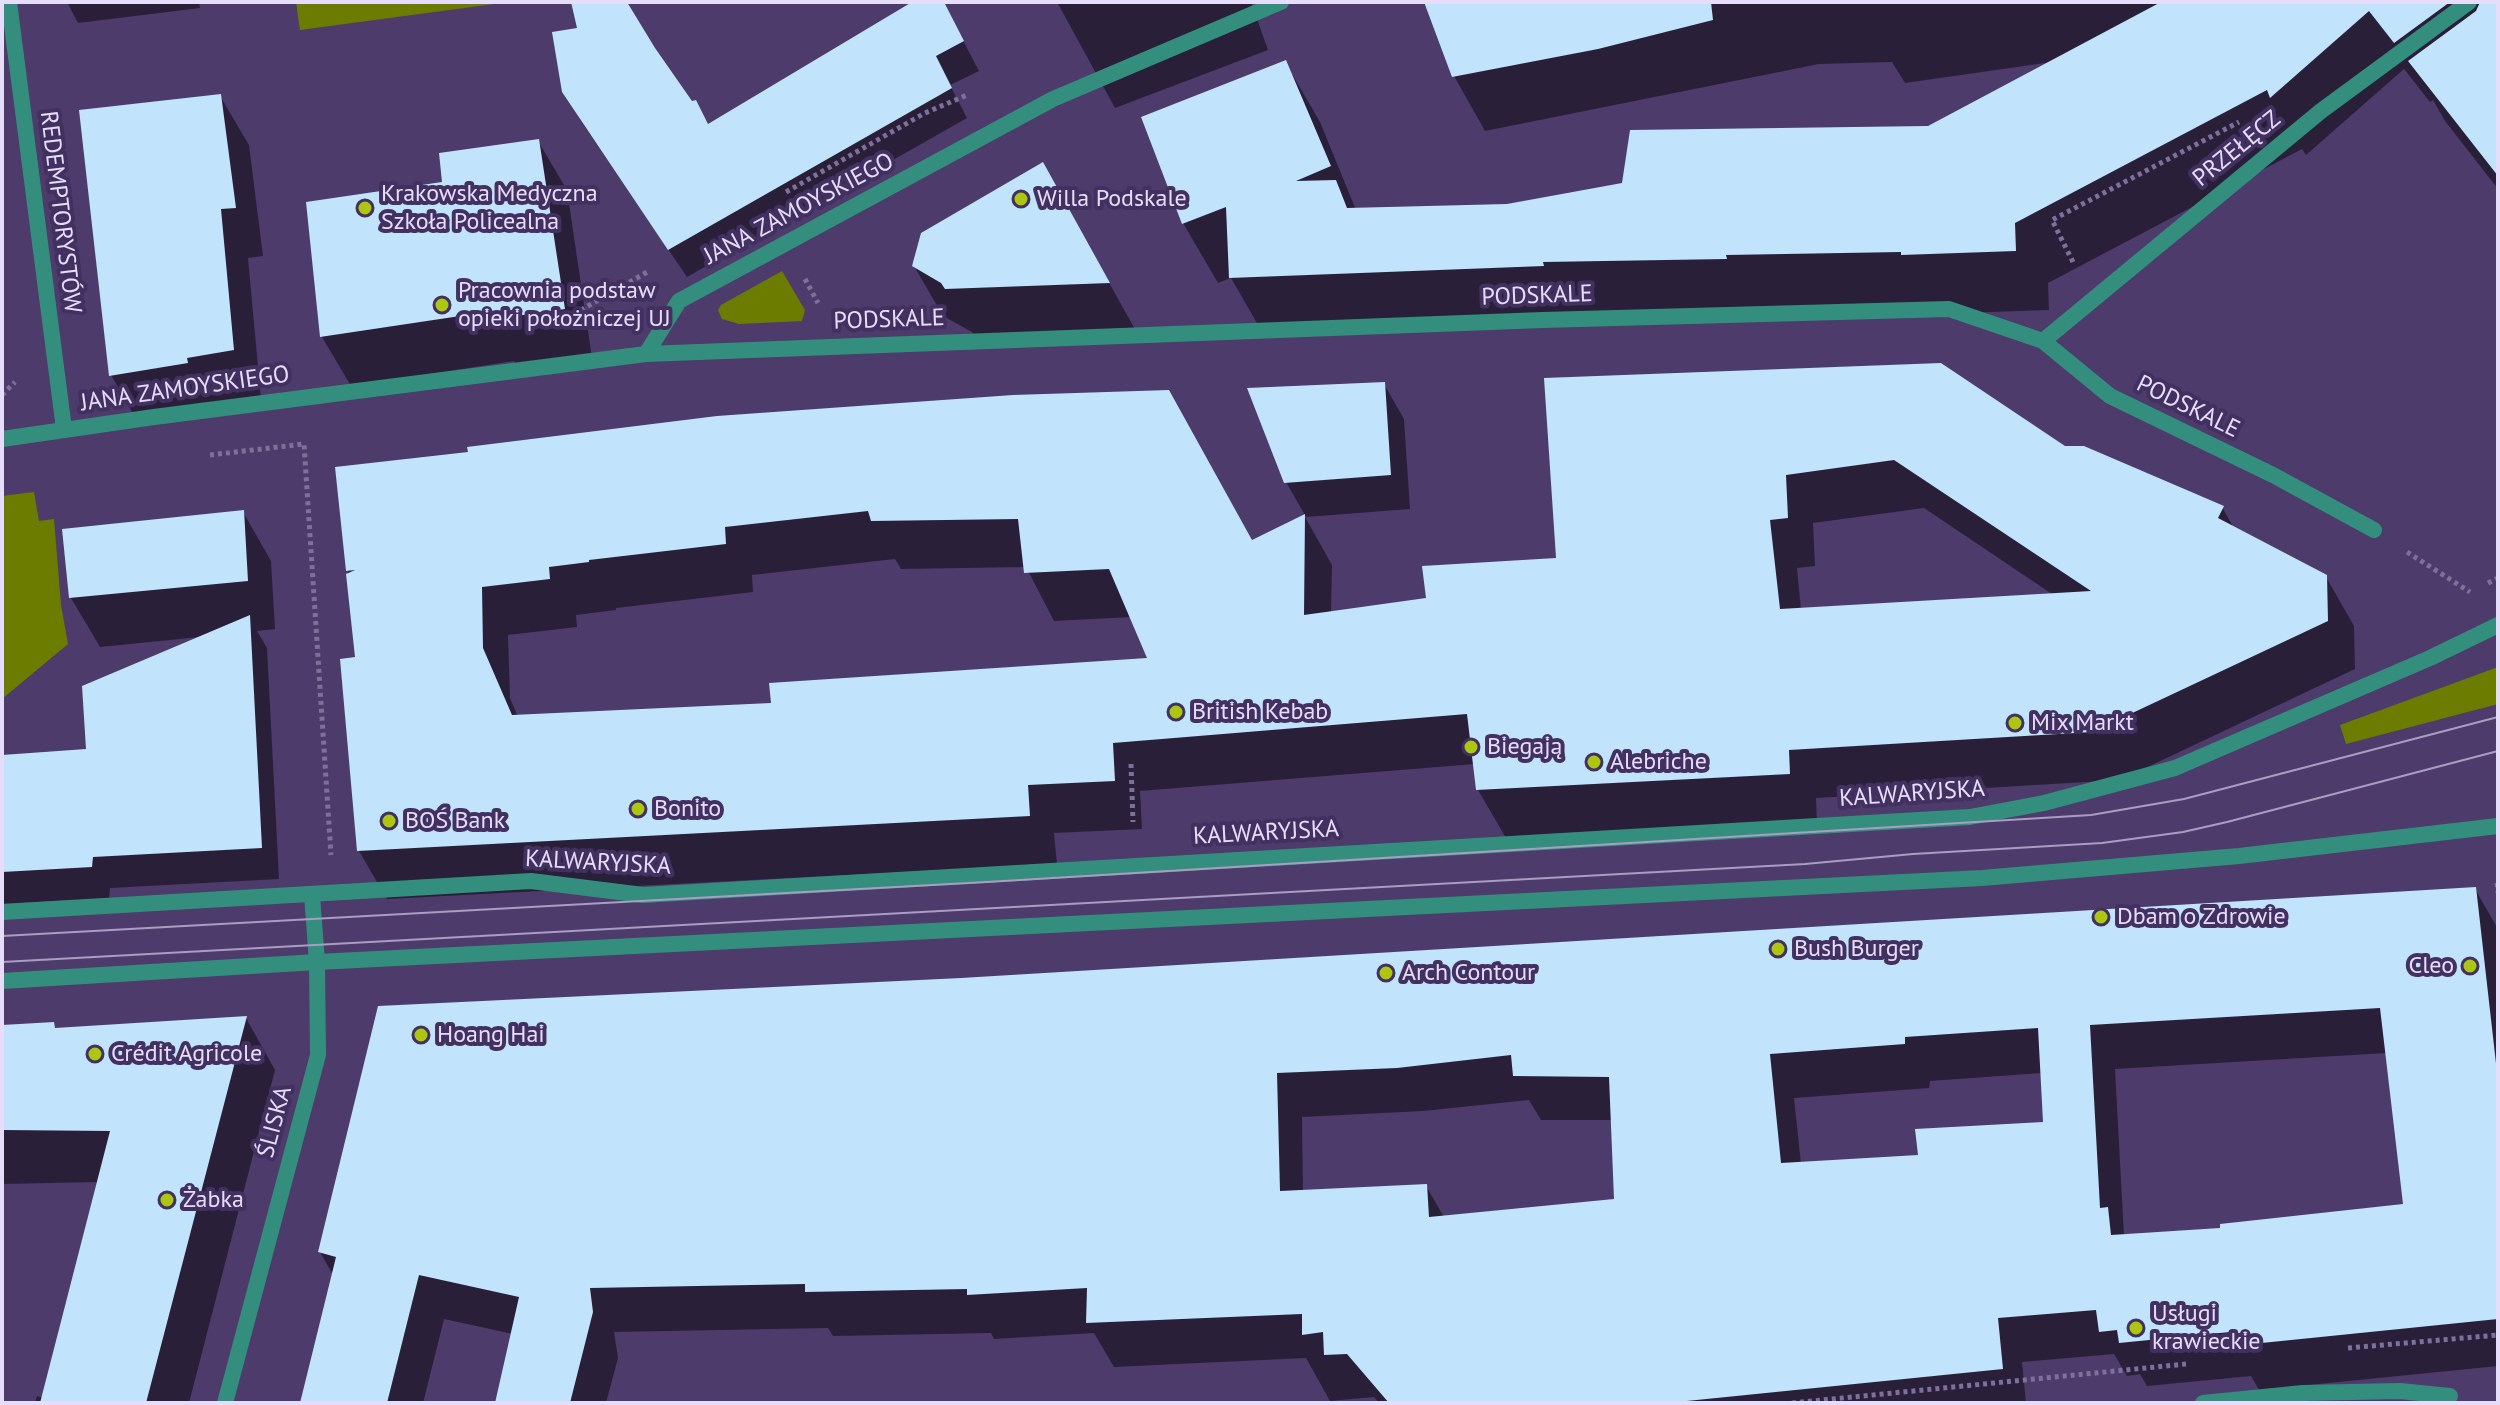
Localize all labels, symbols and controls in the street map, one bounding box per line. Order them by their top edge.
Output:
street label: PRZEŁĘCZ [2187,105,2287,193]
street label: REDEMPTORYSTÓW [33,109,87,315]
street label: JANA ZAMOYSKIEGO [699,147,899,271]
place label: Krakowska Medyczna Szkoła Policealna [381,180,598,236]
place label: Willa Podskale [1037,185,1187,213]
marker: Willa Podskale [1012,190,1030,208]
marker: Krakowska Medyczna Szkoła Policealna [356,199,374,217]
place label: Pracownia podstaw opieki położniczej UJ [458,277,671,333]
street label: PODSKALE [1481,280,1593,312]
marker: Pracownia podstaw opieki położniczej UJ [433,296,451,314]
street label: PODSKALE [833,304,945,336]
street label: JANA ZAMOYSKIEGO [79,360,291,418]
street label: PODSKALE [2132,370,2244,444]
place label: British Kebab [1192,698,1328,726]
marker: British Kebab [1167,703,1185,721]
place label: Mix Markt [2031,709,2134,737]
marker: Mix Markt [2006,714,2024,732]
place label: Biegają [1487,733,1562,761]
marker: Biegają [1462,738,1480,756]
place label: Alebriche [1610,748,1707,776]
marker: Alebriche [1585,753,1603,771]
street label: KALWARYJSKA [1838,775,1986,813]
place label: Bonito [654,795,721,823]
marker: Bonito [629,800,647,818]
place label: BOŚ Bank [405,807,505,835]
marker: BOŚ Bank [380,812,398,830]
street label: KALWARYJSKA [1192,815,1340,851]
street label: KALWARYJSKA [524,845,672,881]
place label: Dbam o Zdrowie [2117,903,2286,931]
marker: Dbam o Zdrowie [2092,908,2110,926]
place label: Bush Burger [1794,935,1919,963]
marker: Bush Burger [1769,940,1787,958]
place label: Cleo [2408,952,2454,980]
marker: Cleo [2461,957,2479,975]
place label: Arch Contour [1402,959,1535,987]
marker: Arch Contour [1377,964,1395,982]
place label: Hoang Hai [437,1021,545,1049]
marker: Hoang Hai [412,1026,430,1044]
place label: Crédit Agricole [111,1040,262,1068]
marker: Crédit Agricole [86,1045,104,1063]
street label: ŚLISKA [252,1083,298,1161]
place label: Żabka [183,1186,244,1214]
marker: Żabka [158,1191,176,1209]
place label: Usługi krawieckie [2152,1300,2261,1356]
marker: Usługi krawieckie [2127,1319,2145,1337]

